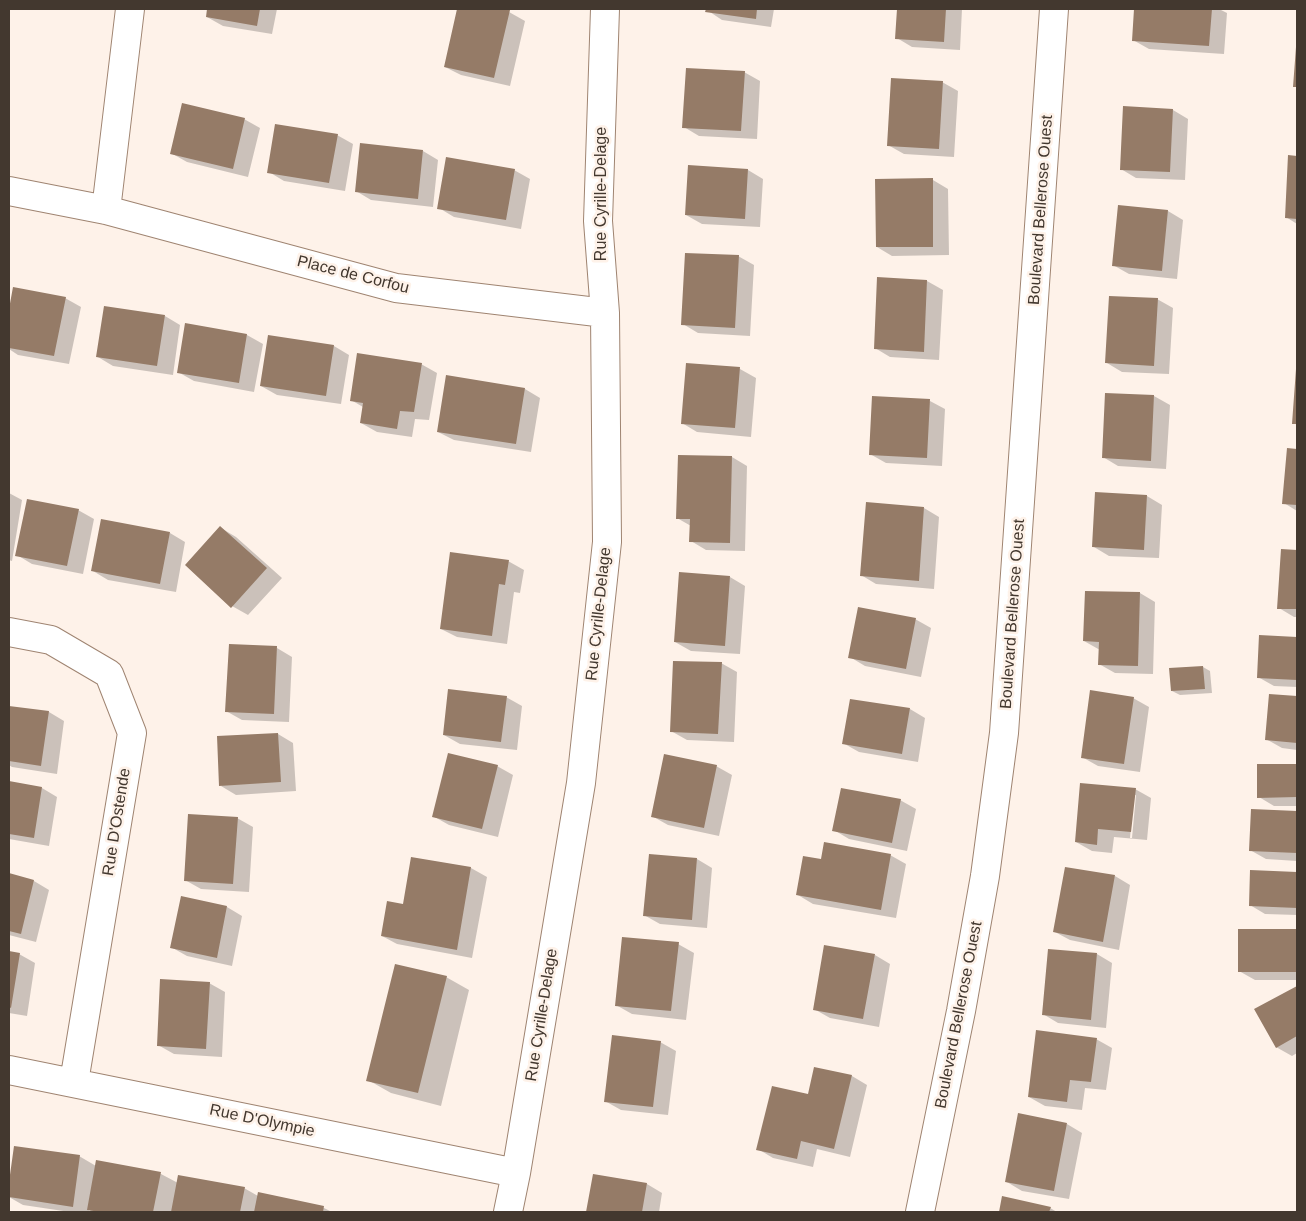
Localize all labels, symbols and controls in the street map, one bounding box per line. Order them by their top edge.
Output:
street label: Boulevard Bellerose Ouest [1025,114,1057,306]
street label: Rue Cyrille-Delage [592,127,612,261]
street label: Place de Corfou [295,252,411,298]
street label: Boulevard Bellerose Ouest [997,518,1029,710]
street label: Rue Cyrille-Delage [582,546,616,682]
street label: Rue D'Ostende [99,767,135,877]
street label: Boulevard Bellerose Ouest [931,920,987,1110]
street label: Rue Cyrille-Delage [522,947,562,1083]
street label: Rue D'Olympie [208,1100,316,1142]

